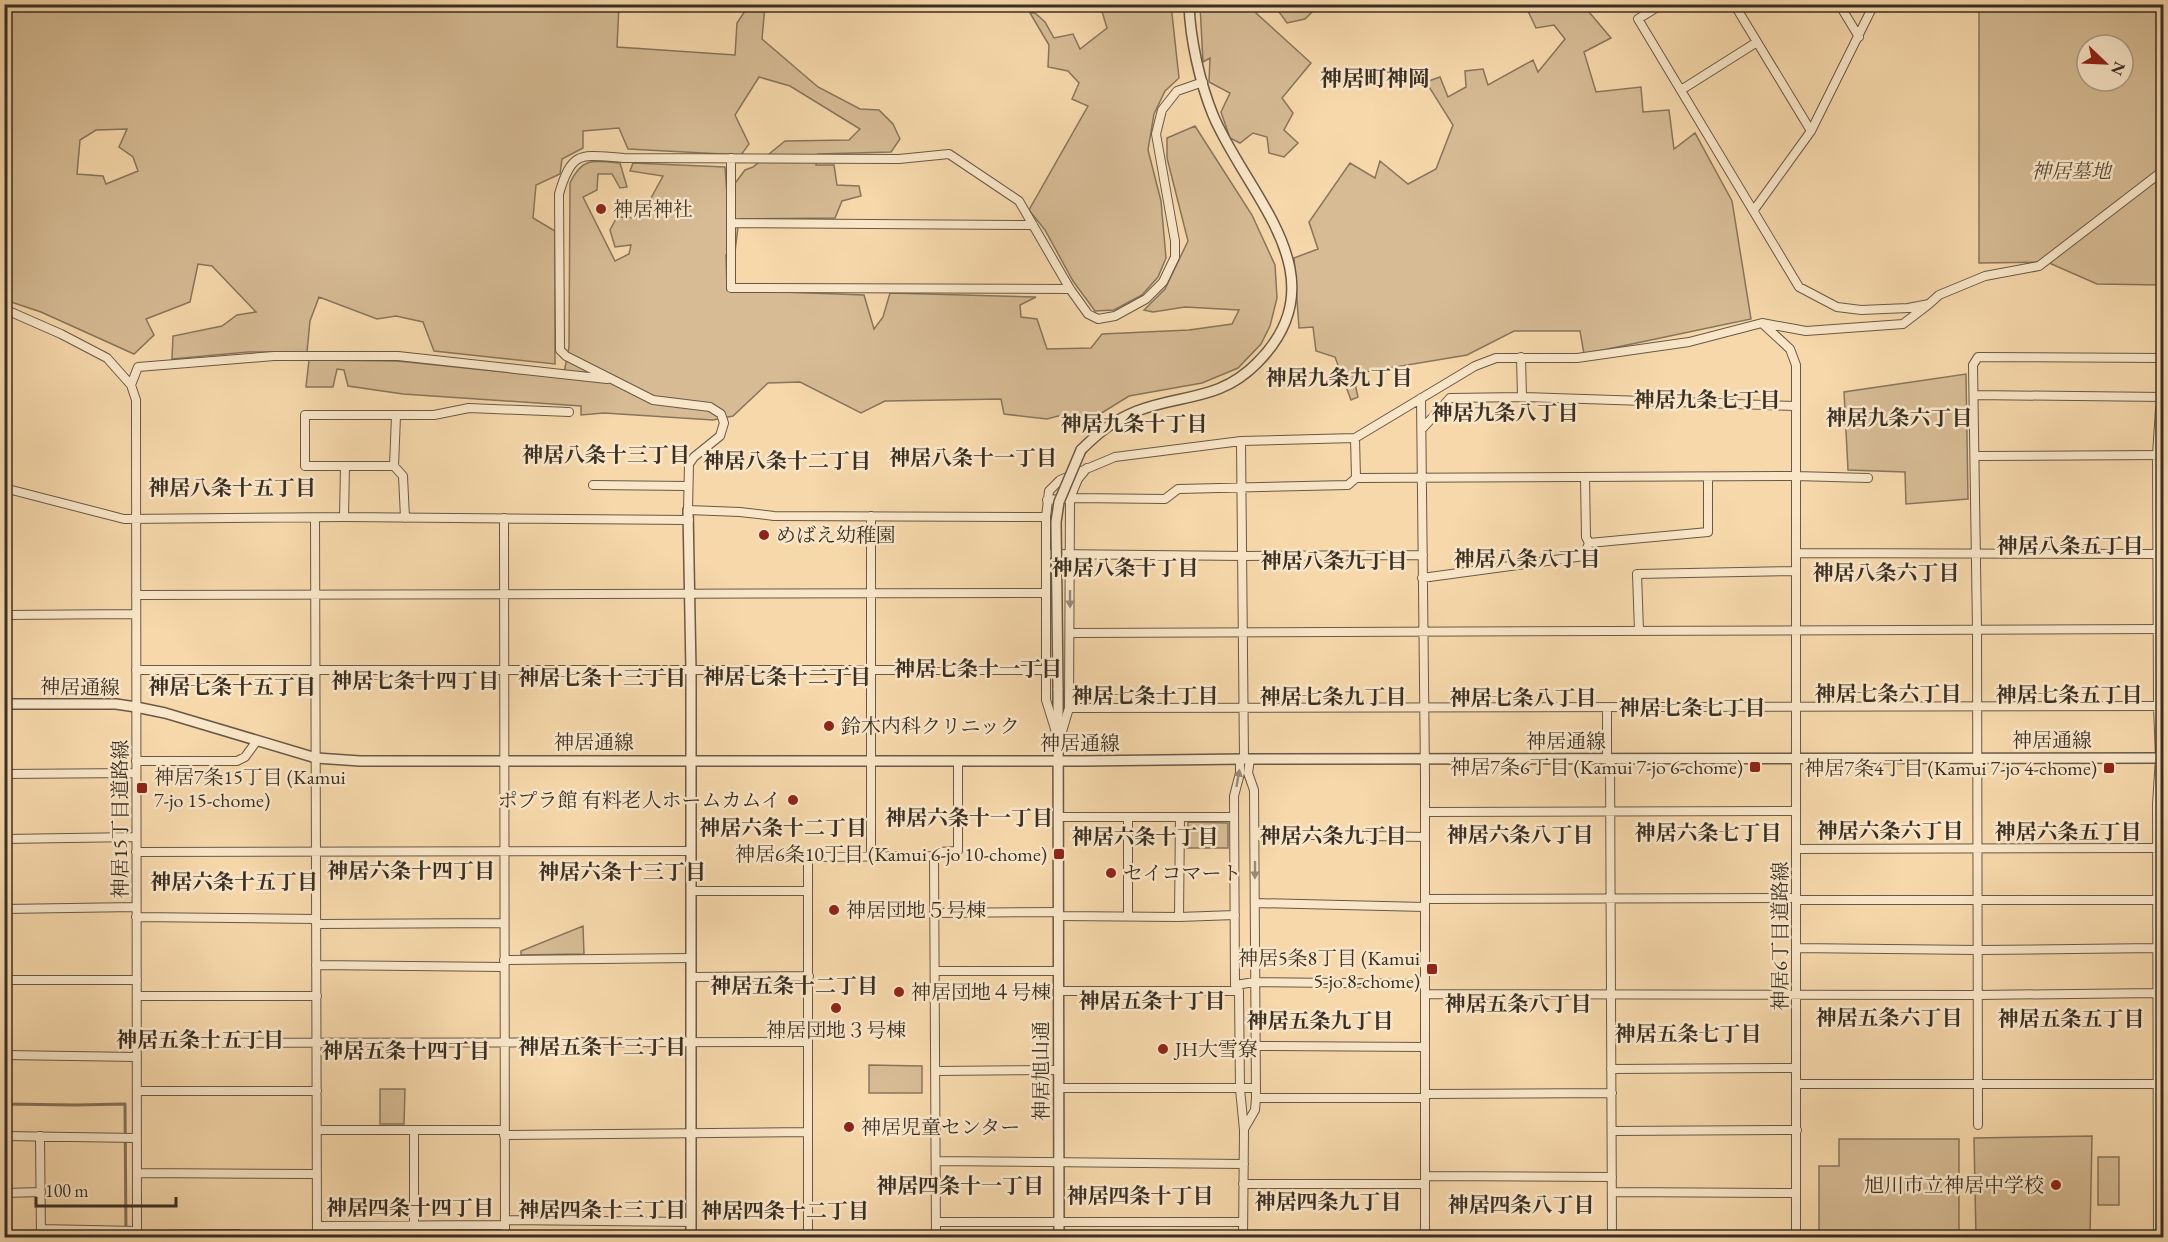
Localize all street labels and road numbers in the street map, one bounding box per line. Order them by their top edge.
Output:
street label: 神居通線 [40,673,120,701]
street label: 神居通線 [2012,727,2092,753]
street label: 神居通線 [1526,728,1606,754]
street label: 神居通線 [554,729,634,755]
street label: 神居通線 [1040,730,1120,756]
street label: 神居15丁目道路線 [107,739,133,899]
street label: 神居6丁目道路線 [1767,861,1793,1011]
street label: 神居旭山通 [1028,1021,1054,1121]

